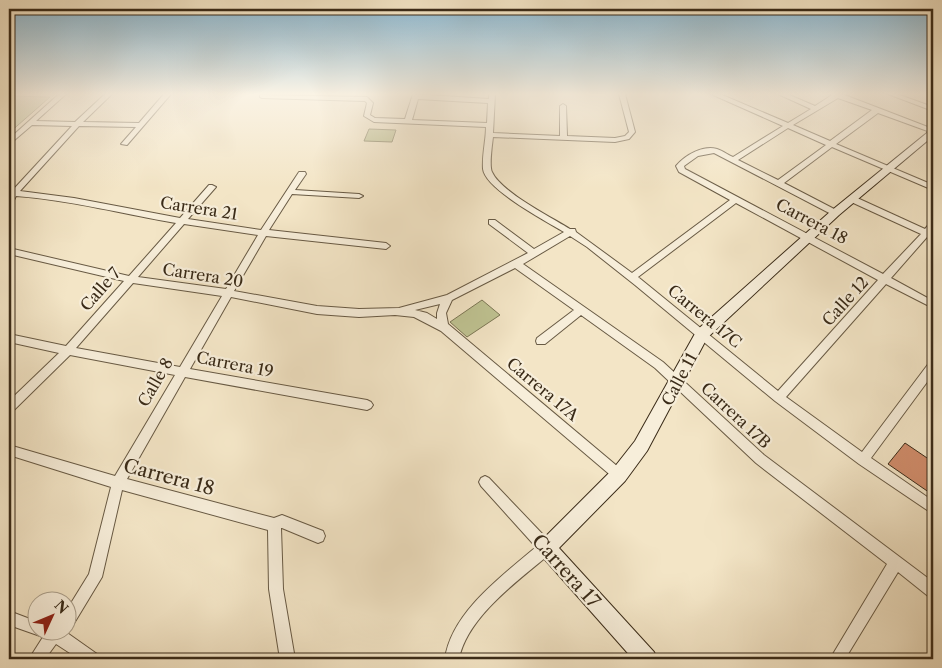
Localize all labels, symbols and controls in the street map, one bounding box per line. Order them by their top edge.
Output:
street label: Carrera 21 [159,192,239,224]
street label: Carrera 18 [773,194,851,248]
street label: Carrera 20 [161,259,245,291]
street label: Calle 7 [76,263,124,315]
street label: Calle 12 [818,272,872,330]
street label: Carrera 17C [664,280,746,352]
street label: Carrera 19 [195,347,275,381]
street label: Calle 11 [657,349,701,409]
street label: Carrera 17A [503,353,584,426]
street label: Calle 8 [133,354,177,410]
street label: Carrera 17B [697,378,775,452]
street label: Carrera 18 [121,454,217,500]
street label: Carrera 17 [527,529,605,613]
north arrow [28,590,78,640]
text: N [51,596,72,618]

